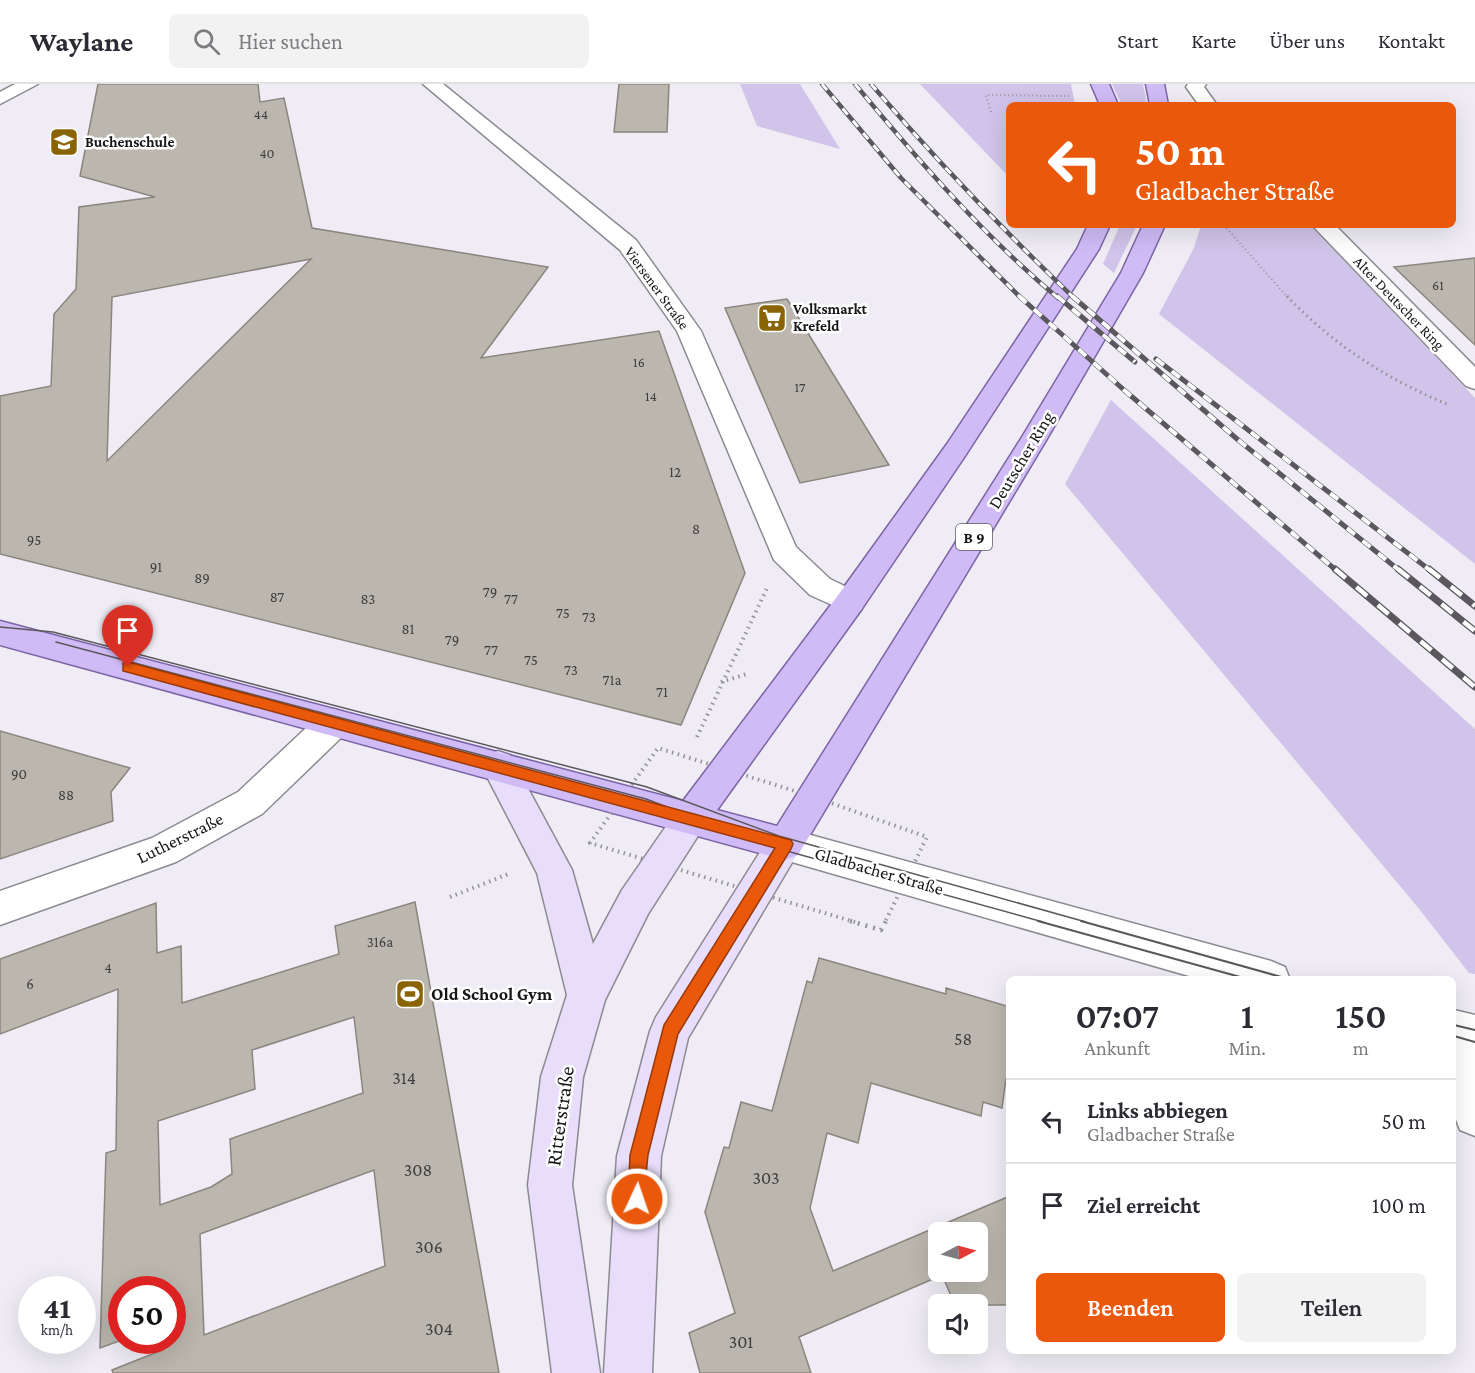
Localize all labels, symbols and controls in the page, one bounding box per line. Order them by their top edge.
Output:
search box [169,14,589,68]
icon: search [190,25,223,58]
text: Waylane [30,26,133,57]
text: Hier suchen [238,29,343,54]
text: Start [1117,29,1158,53]
text: Karte [1191,29,1236,53]
text: Über uns [1269,29,1345,53]
text: Kontakt [1378,29,1445,53]
house number: 44 [254,106,268,122]
school or university icon: Buchenschule [48,126,80,158]
icon: left [1036,126,1114,204]
text: 50 m [1135,127,1225,174]
place label: Buchenschule [85,134,174,150]
house number: 40 [259,145,275,161]
text: Gladbacher Straße [1135,176,1334,206]
street label: Viersener Straße [622,244,693,333]
street label: Alter Deutscher Ring [1350,253,1448,354]
house number: 61 [1432,277,1444,293]
place label: Volksmarkt Krefeld [792,301,868,334]
supermarket icon: Volksmarkt Krefeld [756,302,788,334]
house number: 16 [633,354,645,370]
house number: 17 [794,379,806,395]
house number: 14 [645,388,657,404]
street label: Deutscher Ring [984,407,1058,512]
house number: 12 [669,464,681,480]
house number: 8 [692,521,700,537]
road number: B 9 [956,524,992,550]
house number: 95 [27,532,41,548]
house number: 91 [150,559,162,575]
house number: 89 [194,570,210,586]
house number: 79 [483,584,497,600]
house number: 87 [270,589,284,605]
house number: 83 [361,591,375,607]
house number: 77 [504,591,518,607]
pin [102,605,153,667]
house number: 75 [556,605,570,621]
house number: 73 [582,609,596,625]
icon: arrive [111,614,144,647]
house number: 81 [401,621,415,637]
house number: 79 [445,632,459,648]
house number: 77 [484,642,498,658]
house number: 75 [524,652,538,668]
house number: 73 [564,662,578,678]
house number: 71a [603,672,621,688]
house number: 71 [656,684,668,700]
house number: 90 [11,766,27,782]
house number: 88 [58,787,74,803]
street label: Lutherstraße [134,808,227,867]
street label: Gladbacher Straße [812,843,946,899]
house number: 316a [367,934,393,950]
house number: 4 [104,960,112,976]
house number: 6 [26,976,34,992]
sports icon: Old School Gym [394,978,426,1010]
place label: Old School Gym [431,984,553,1004]
text: 07:07 [1075,996,1159,1036]
text: 1 [1241,996,1254,1036]
text: 150 [1335,996,1387,1036]
house number: 58 [954,1029,972,1049]
text: Ankunft [1085,1037,1150,1059]
text: Min. [1229,1037,1266,1059]
text: m [1353,1037,1369,1059]
street label: Ritterstraße [541,1065,579,1167]
house number: 314 [392,1068,416,1088]
text: Links abbiegen [1087,1098,1228,1123]
icon: left [1036,1105,1069,1138]
text: 50 m [1381,1109,1426,1134]
text: Gladbacher Straße [1087,1123,1235,1145]
house number: 308 [404,1160,432,1180]
position arrow [605,1167,669,1231]
house number: 303 [752,1168,780,1188]
icon: arrive [1036,1189,1069,1222]
text: Ziel erreicht [1087,1193,1200,1218]
text: 100 m [1372,1193,1426,1218]
north arrow [928,1222,988,1282]
map controls [928,1222,988,1354]
house number: 306 [415,1237,443,1257]
button: Beenden [1036,1273,1225,1342]
button: Teilen [1237,1273,1426,1342]
speed limit sign: 50 [108,1276,186,1354]
text: 41 [43,1291,71,1324]
button: sound [928,1294,988,1354]
house number: 304 [425,1319,453,1339]
text: km/h [41,1322,73,1338]
house number: 301 [729,1332,753,1352]

